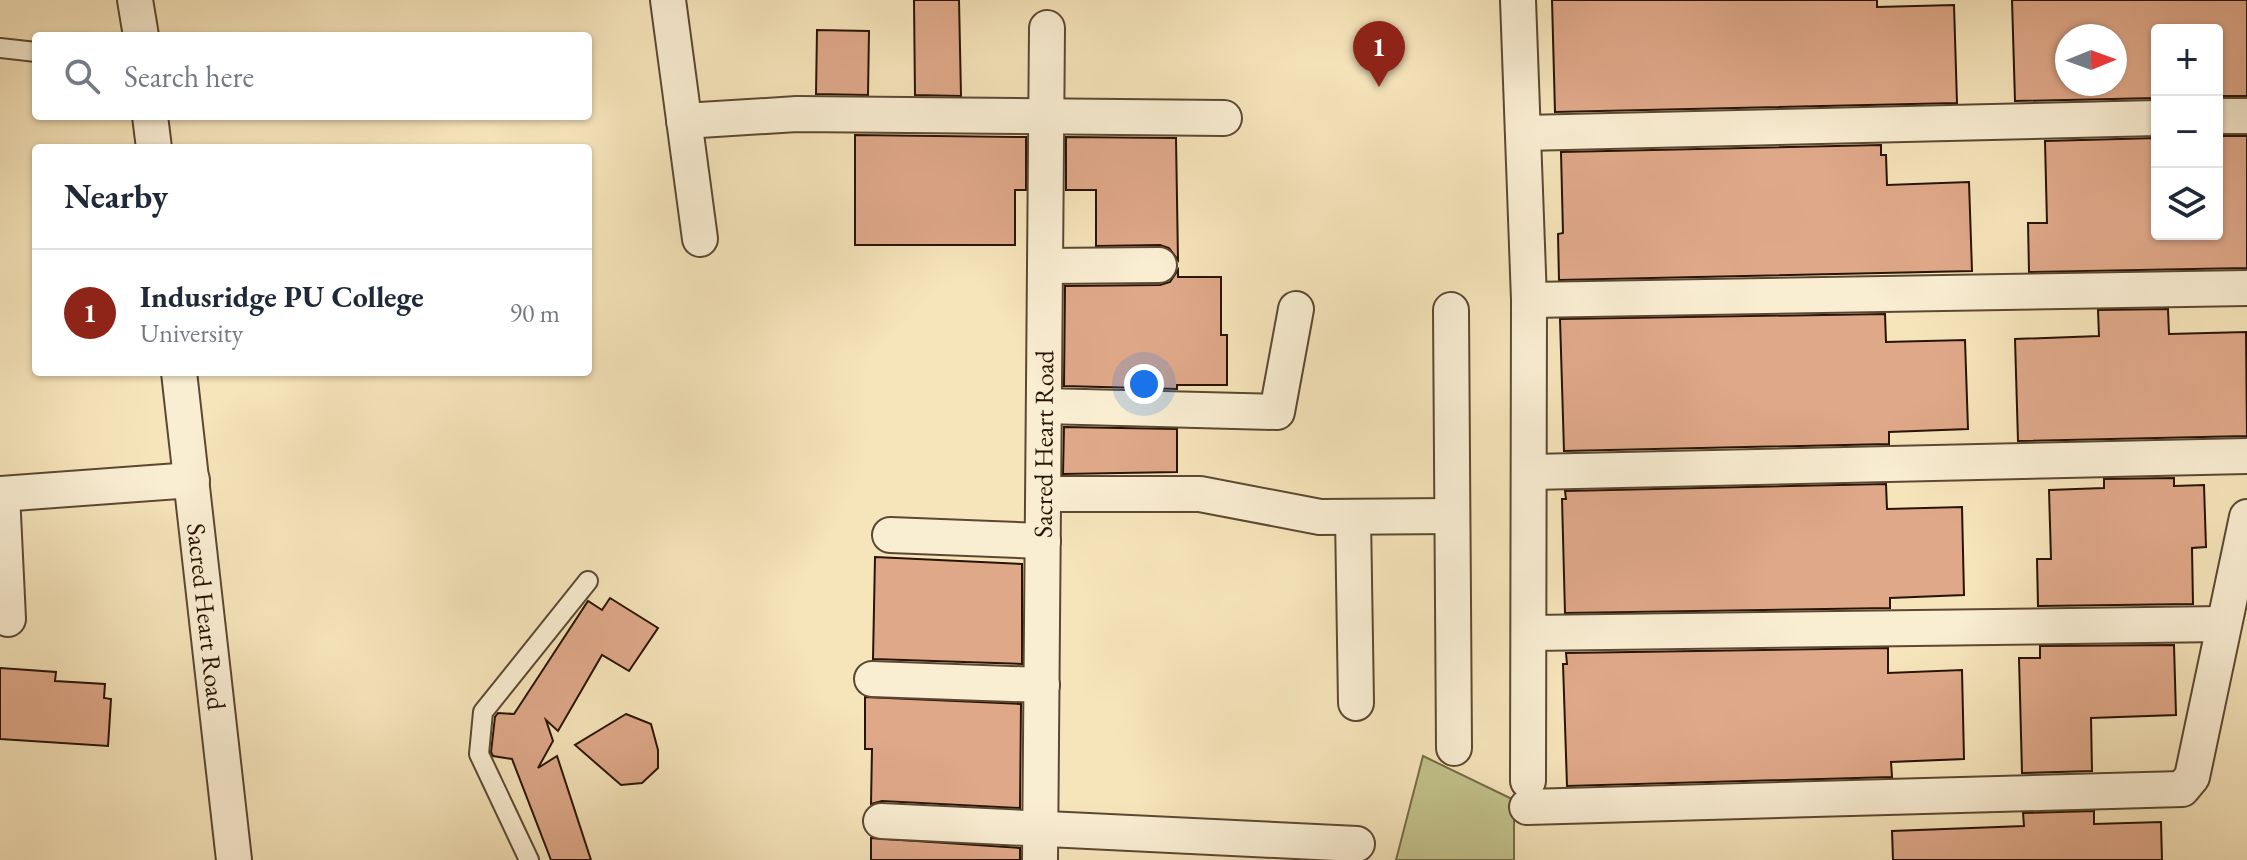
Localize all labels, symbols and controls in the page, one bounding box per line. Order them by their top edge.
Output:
pin: 1 [1353,21,1405,87]
north arrow [2055,24,2127,96]
map controls [2151,24,2223,240]
button: + [2151,24,2223,96]
search box [32,32,592,120]
icon: search [60,54,104,98]
text: Search here [124,57,254,96]
button: − [2151,96,2223,168]
button: layers [2151,168,2223,240]
text: Nearby [64,174,168,218]
text: Indusridge PU College [140,277,424,316]
text: 1 [83,296,97,330]
text: 90 m [510,296,560,330]
text: University [140,316,243,350]
street label: Sacred Heart Road [1026,349,1061,538]
your location [1124,364,1164,404]
street label: Sacred Heart Road [179,521,234,712]

